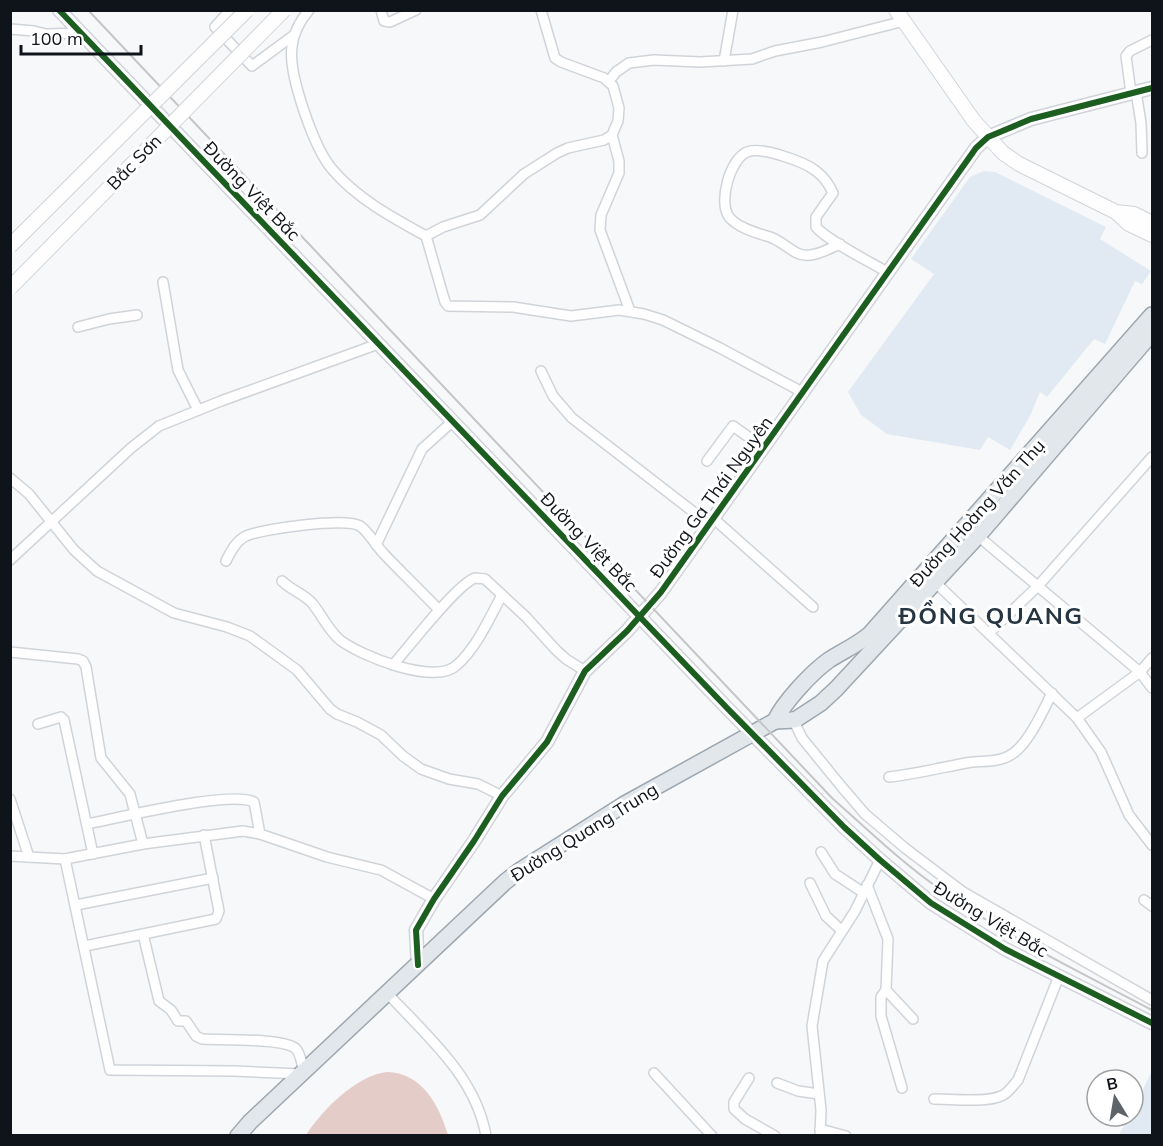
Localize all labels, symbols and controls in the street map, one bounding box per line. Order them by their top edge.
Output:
scale bar [21,18,141,56]
text: 100 m [30,27,83,50]
street label: Bắc Sơn [102,129,166,195]
street label: Đường Việt Bắc [199,136,305,246]
street label: Đường Ga Thái Nguyên [645,412,777,582]
street label: Đường Hoàng Văn Thụ [904,434,1050,592]
street label: Đường Việt Bắc [536,487,642,597]
district label: ĐỒNG QUANG [897,600,1084,630]
street label: Đường Quang Trung [506,777,662,887]
street label: Đường Việt Bắc [929,876,1053,962]
north arrow [1085,1068,1145,1128]
text: B [1105,1072,1119,1094]

